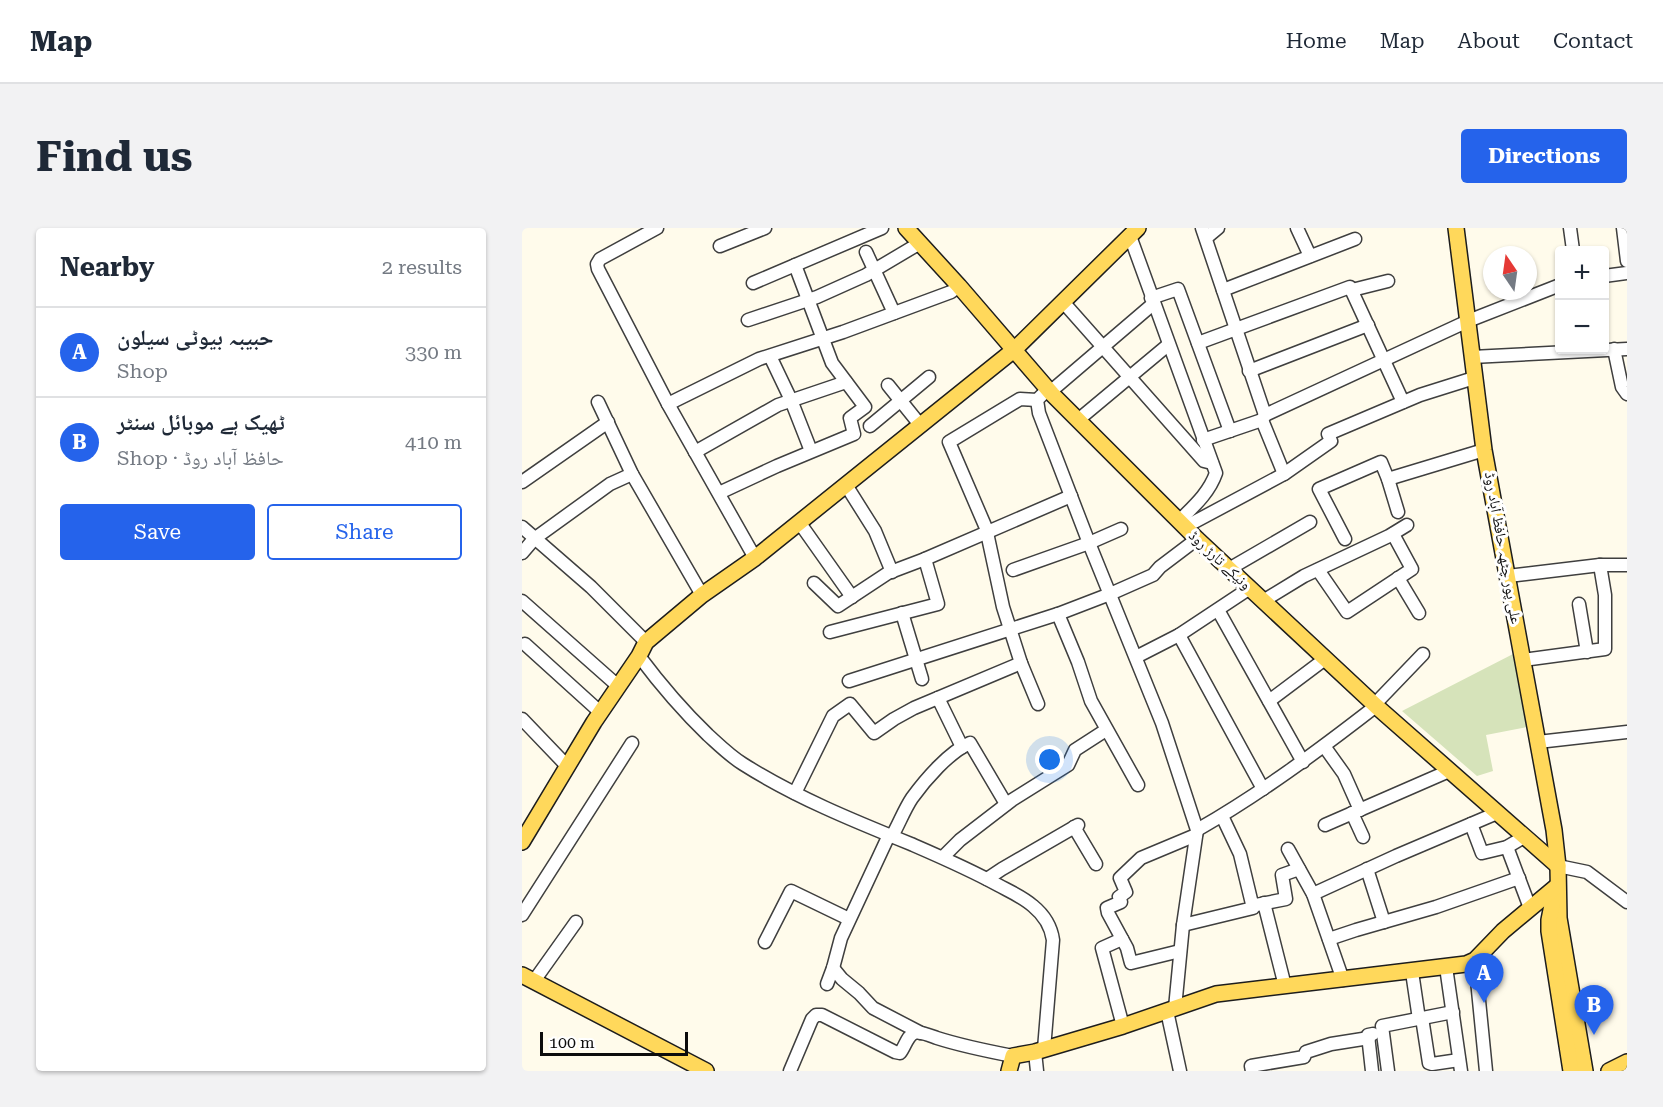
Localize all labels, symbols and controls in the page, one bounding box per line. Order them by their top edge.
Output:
text: Map [30,25,92,58]
text: Home [1286,29,1347,53]
text: Map [1380,29,1425,53]
text: About [1458,29,1520,53]
text: Contact [1553,29,1633,53]
button: Directions [1461,129,1627,183]
text: Find us [36,132,193,181]
north arrow [1483,246,1537,300]
map controls [1555,246,1609,354]
button: + [1555,246,1609,300]
text: Nearby [60,252,154,282]
text: 2 results [382,255,462,279]
button: − [1555,300,1609,354]
text: حبیبہ بیوٹی سیلون [117,325,274,350]
text: A [72,340,87,364]
text: 330 m [405,340,462,364]
text: Shop [117,359,168,383]
text: ٹھیک ہے موبائل سنٹر [117,410,285,435]
text: B [72,430,87,454]
text: 410 m [405,430,462,454]
text: Shop · حافظ آباد روڈ [117,446,284,470]
street label: علی پور چٹھہ حافظ آباد روڈ [1480,471,1525,626]
button: Save [60,504,255,560]
button: Share [267,504,462,560]
street label: ونیکے تارڑ روڈ [1185,526,1255,594]
your location [1035,745,1064,774]
pin: A [1464,954,1504,1003]
pin: B [1574,986,1614,1035]
scale bar [540,1029,688,1056]
text: 100 m [549,1033,595,1052]

